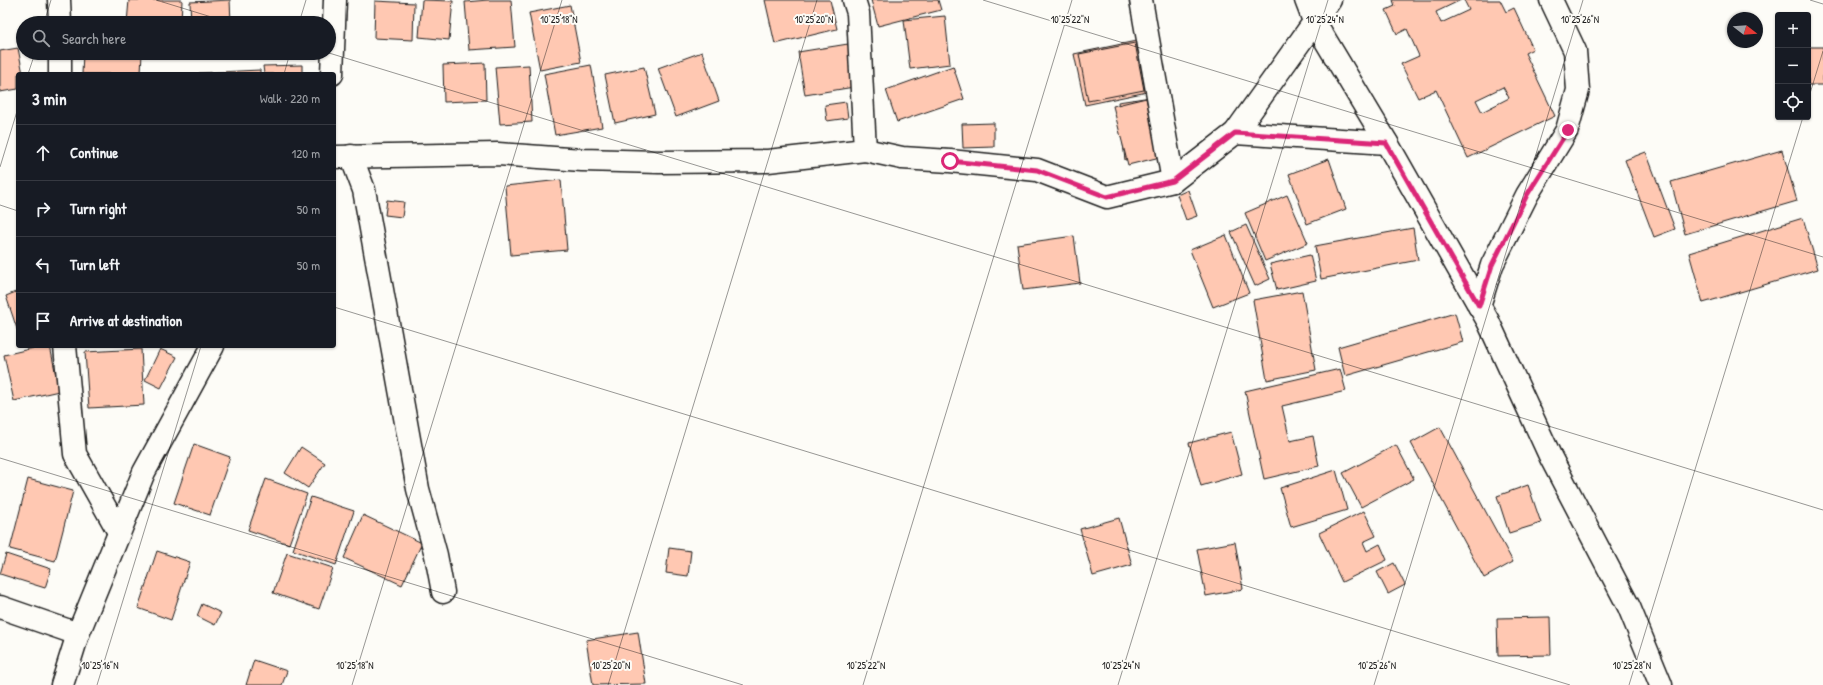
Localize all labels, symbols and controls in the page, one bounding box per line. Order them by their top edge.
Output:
north arrow [1727,12,1763,48]
map controls [1775,12,1811,120]
button: + [1775,12,1811,48]
text: 10°25'18"N [540,13,578,26]
text: 10°25'20"N [795,13,833,26]
text: 10°25'22"N [1051,13,1089,26]
text: 10°25'24"N [1306,13,1344,26]
text: 10°25'26"N [1561,13,1599,26]
search box [16,16,336,60]
icon: search [30,27,52,49]
text: Search here [62,28,126,49]
button: − [1775,48,1811,84]
button: locate [1775,84,1811,120]
text: 3 min [32,87,67,110]
text: Walk · 220 m [260,89,320,107]
route end [1559,121,1577,139]
icon: ahead [32,142,54,164]
text: Continue [70,142,118,163]
text: 120 m [292,144,320,162]
route start [941,152,959,170]
icon: right [32,198,54,220]
text: Turn right [70,198,126,219]
text: 50 m [297,200,320,218]
icon: left [32,254,54,276]
text: Turn left [70,254,120,275]
text: 50 m [297,256,320,274]
icon: arrive [32,310,54,332]
text: Arrive at destination [70,310,182,331]
text: 10°25'16"N [82,659,118,672]
text: 10°25'18"N [336,659,374,672]
text: 10°25'20"N [592,659,630,672]
text: 10°25'22"N [847,659,885,672]
text: 10°25'24"N [1102,659,1140,672]
text: 10°25'26"N [1358,659,1396,672]
text: 10°25'28"N [1613,659,1651,672]

